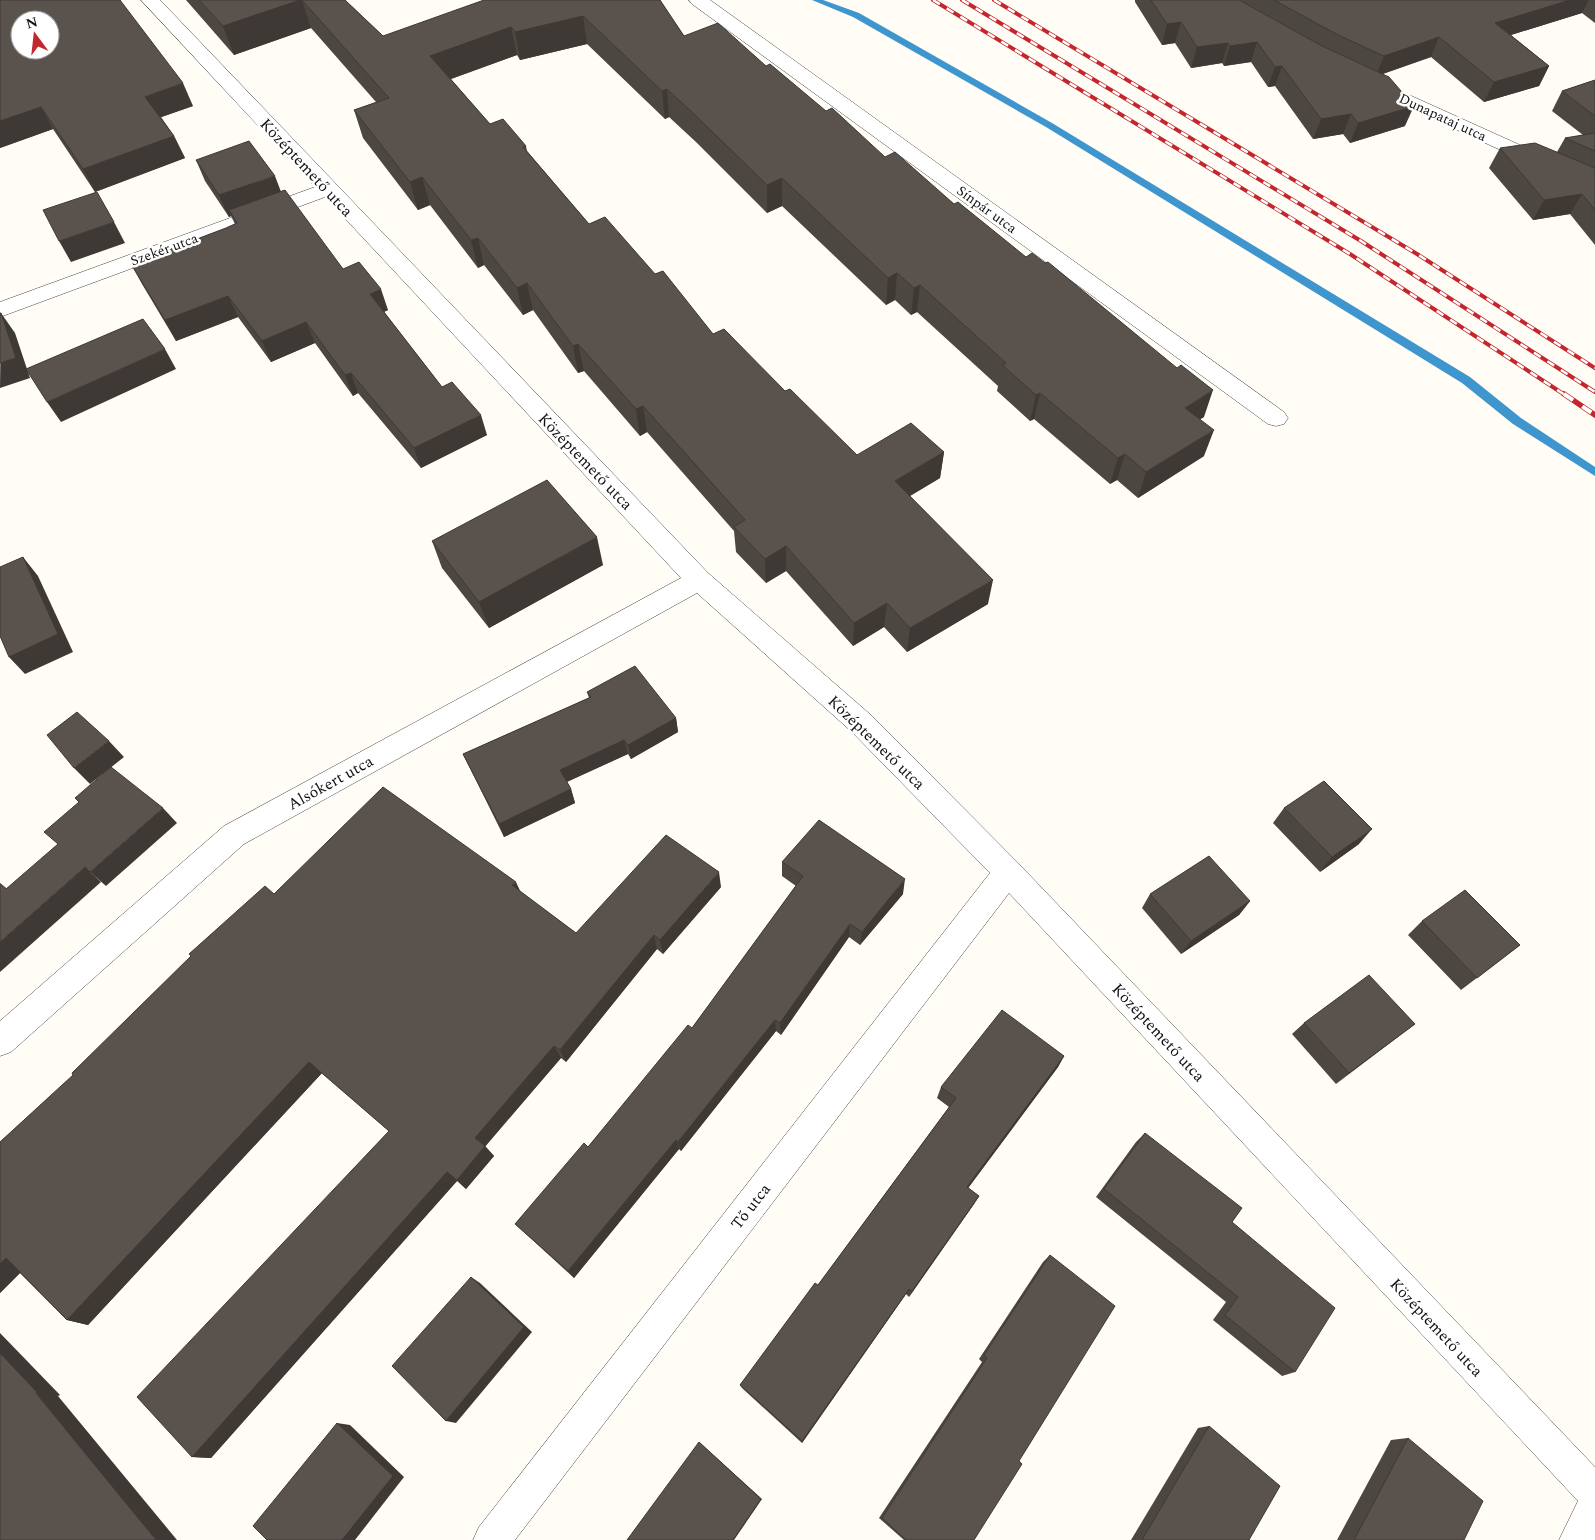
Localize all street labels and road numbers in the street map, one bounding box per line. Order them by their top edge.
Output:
street label: Dunapataj utca [1396,88,1490,147]
street label: Középtemető utca [254,113,359,223]
street label: Sínpár utca [952,180,1021,239]
street label: Szekér utca [127,227,201,271]
street label: Középtemető utca [532,408,638,516]
street label: Középtemető utca [822,690,931,796]
street label: Alsókert utca [283,749,378,816]
street label: Középtemető utca [1106,978,1211,1088]
street label: Tő utca [725,1178,777,1235]
street label: Középtemető utca [1384,1273,1489,1383]

